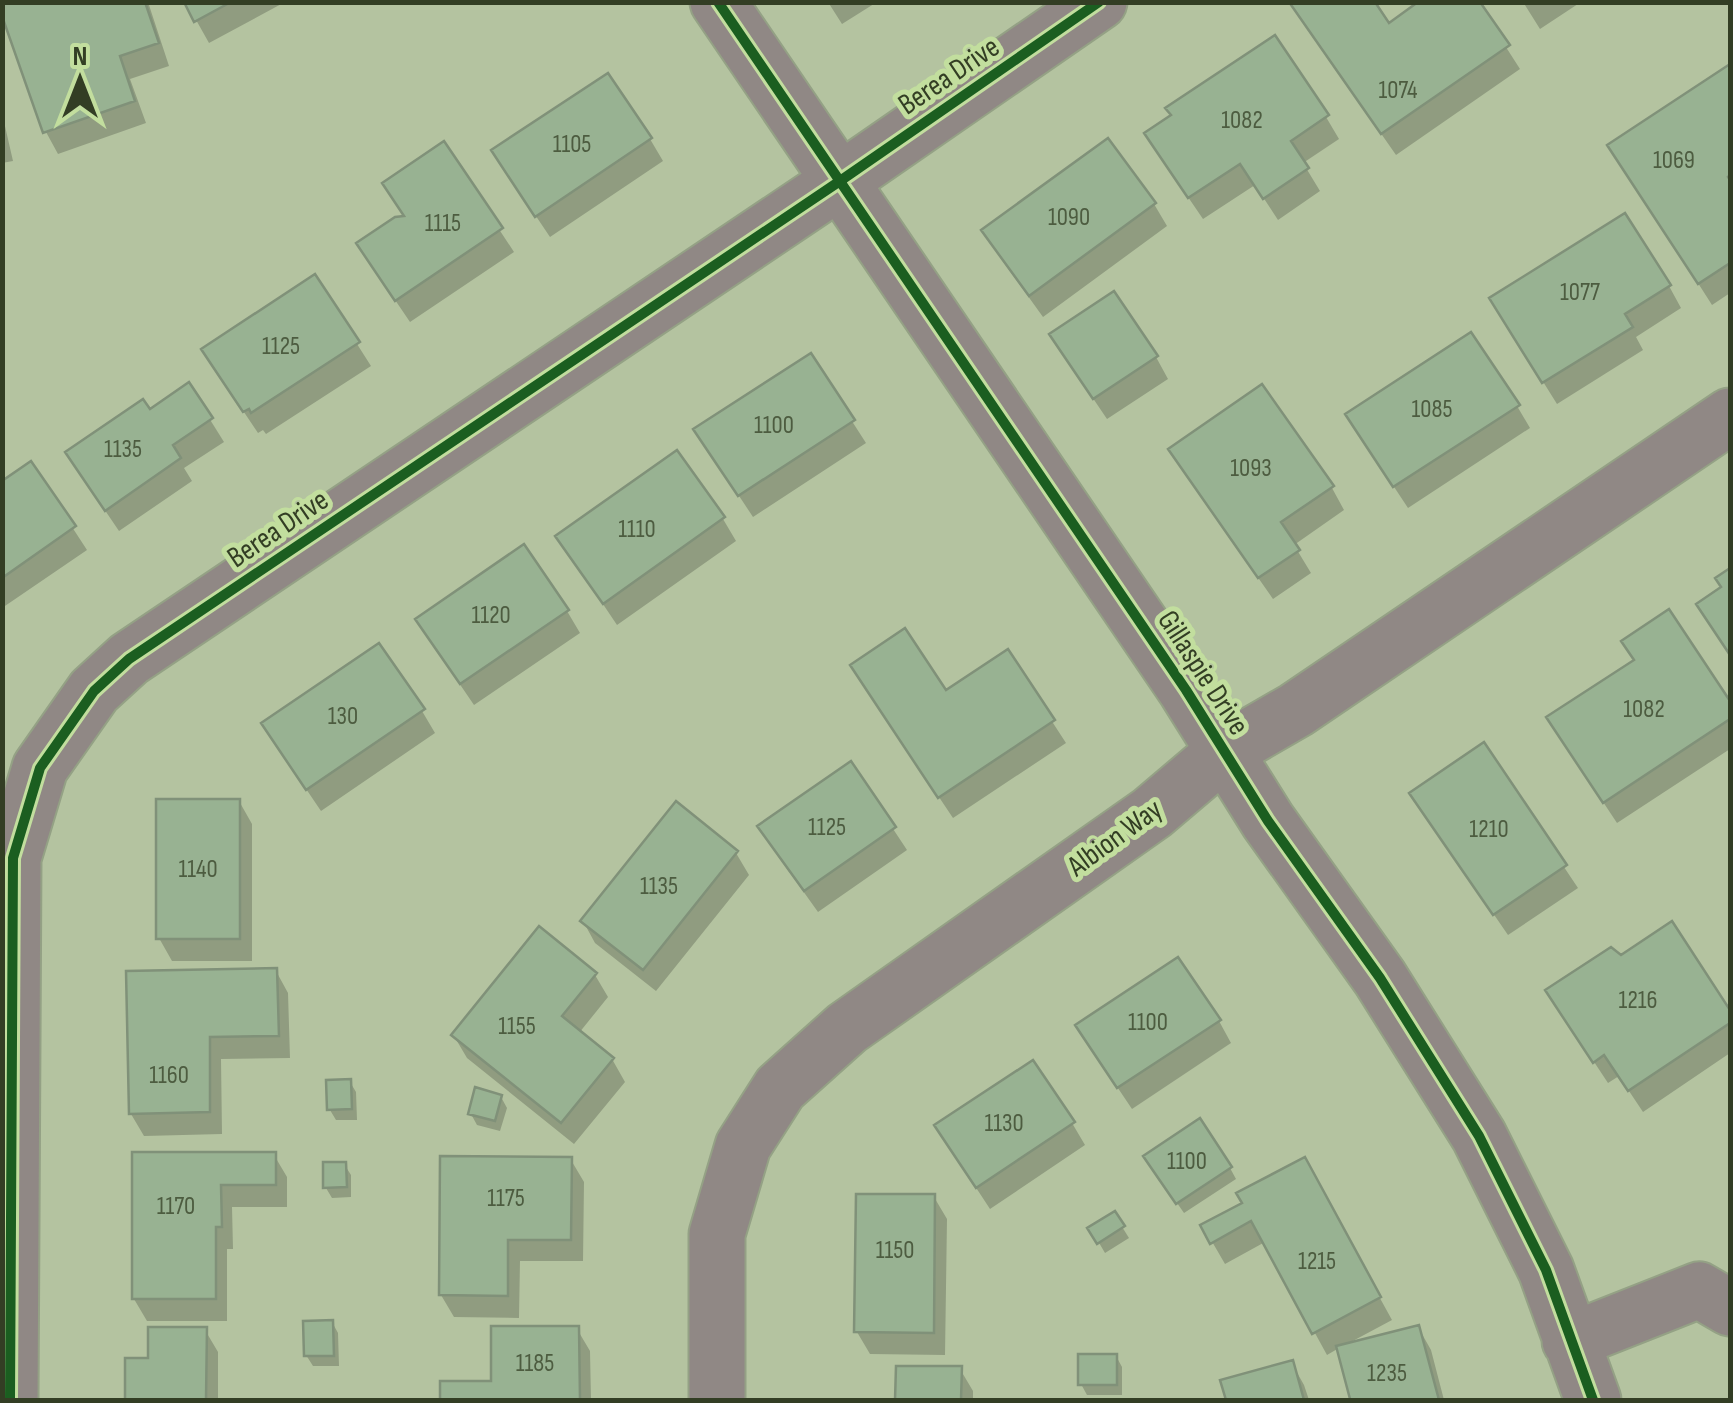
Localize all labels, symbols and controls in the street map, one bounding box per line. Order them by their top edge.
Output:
street label: Berea Drive [892,29,1006,123]
north arrow [30,30,130,130]
text: N [73,40,87,73]
house number: 1074 [1378,75,1418,106]
house number: 1082 [1221,105,1263,136]
house number: 1105 [553,129,591,160]
house number: 1069 [1653,145,1695,176]
house number: 1090 [1048,202,1090,233]
house number: 1115 [425,208,461,239]
house number: 1077 [1560,277,1600,308]
house number: 1125 [262,331,300,362]
house number: 1085 [1412,394,1452,425]
house number: 1100 [754,410,794,441]
house number: 1135 [104,434,142,465]
house number: 1093 [1230,453,1272,484]
street label: Berea Drive [221,482,335,576]
house number: 1110 [618,514,656,545]
house number: 1120 [471,600,511,631]
street label: Gillaspie Drive [1149,604,1257,742]
house number: 1082 [1623,694,1665,725]
house number: 130 [328,701,358,732]
street label: Albion Way [1060,791,1170,885]
house number: 1125 [808,812,846,843]
house number: 1210 [1469,814,1509,845]
house number: 1140 [178,854,218,885]
house number: 1135 [640,871,678,902]
house number: 1216 [1618,985,1658,1016]
house number: 1100 [1128,1007,1168,1038]
house number: 1155 [498,1011,536,1042]
house number: 1160 [149,1060,189,1091]
house number: 1130 [984,1108,1024,1139]
house number: 1100 [1167,1146,1207,1177]
house number: 1175 [487,1183,525,1214]
house number: 1170 [157,1191,195,1222]
house number: 1150 [876,1235,914,1266]
house number: 1215 [1298,1246,1336,1277]
house number: 1185 [516,1348,554,1379]
house number: 1235 [1367,1358,1407,1389]

